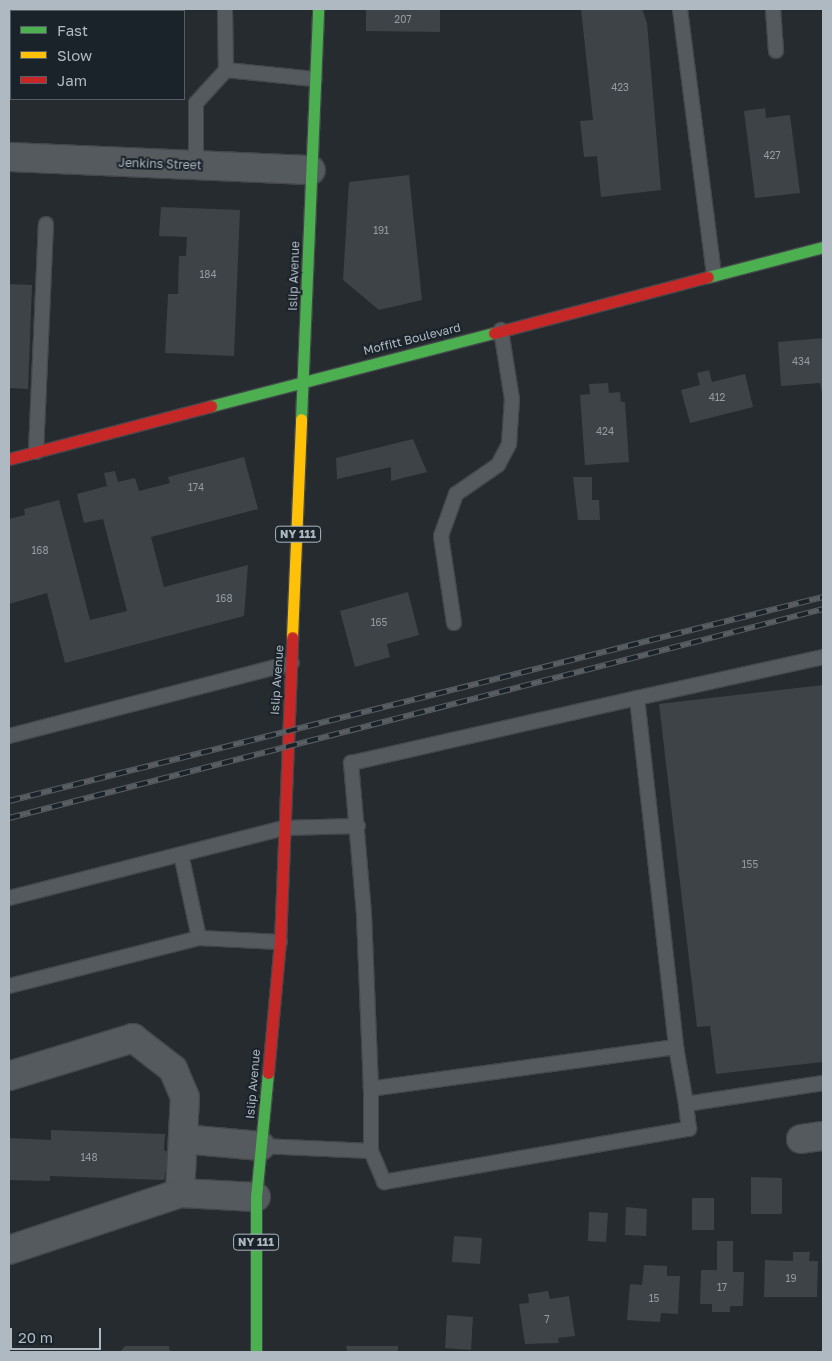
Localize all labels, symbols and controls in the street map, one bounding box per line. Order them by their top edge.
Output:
legend [10,10,185,100]
house number: 207 [394,14,412,26]
text: Fast [57,21,88,39]
text: Slow [57,46,92,64]
text: Jam [57,71,87,89]
house number: 423 [611,82,629,94]
house number: 427 [763,150,781,162]
street label: Jenkins Street [118,155,202,173]
house number: 191 [373,225,389,237]
street label: Islip Avenue [286,241,302,311]
house number: 184 [199,269,217,281]
street label: Moffitt Boulevard [362,320,462,358]
house number: 434 [792,356,810,368]
house number: 412 [709,392,725,404]
house number: 424 [596,426,614,438]
house number: 174 [188,482,204,494]
road number: NY 111 [274,526,322,542]
house number: 168 [32,545,48,557]
house number: 168 [216,593,232,605]
house number: 165 [371,617,387,629]
street label: Islip Avenue [267,645,287,715]
house number: 155 [742,859,758,871]
street label: Islip Avenue [243,1049,263,1119]
house number: 148 [80,1152,98,1164]
road number: NY 111 [232,1234,280,1250]
house number: 19 [786,1273,796,1285]
house number: 17 [717,1282,727,1294]
house number: 15 [649,1293,659,1305]
house number: 7 [544,1314,550,1326]
scale bar [12,1318,104,1350]
text: 20 m [18,1328,53,1346]

